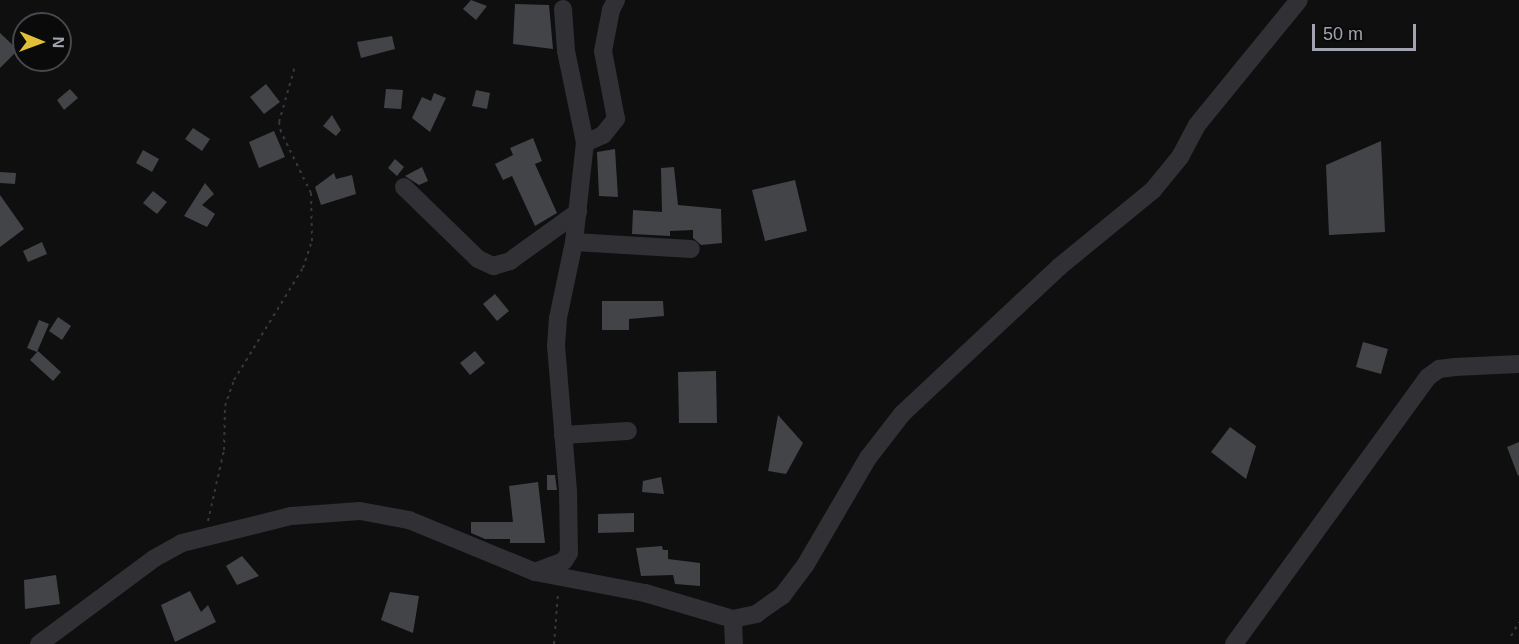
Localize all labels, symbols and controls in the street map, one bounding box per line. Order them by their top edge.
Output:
north arrow [12,12,72,72]
scale bar [1315,12,1418,50]
text: 50 m [1323,24,1363,44]
text: N [50,36,67,48]

